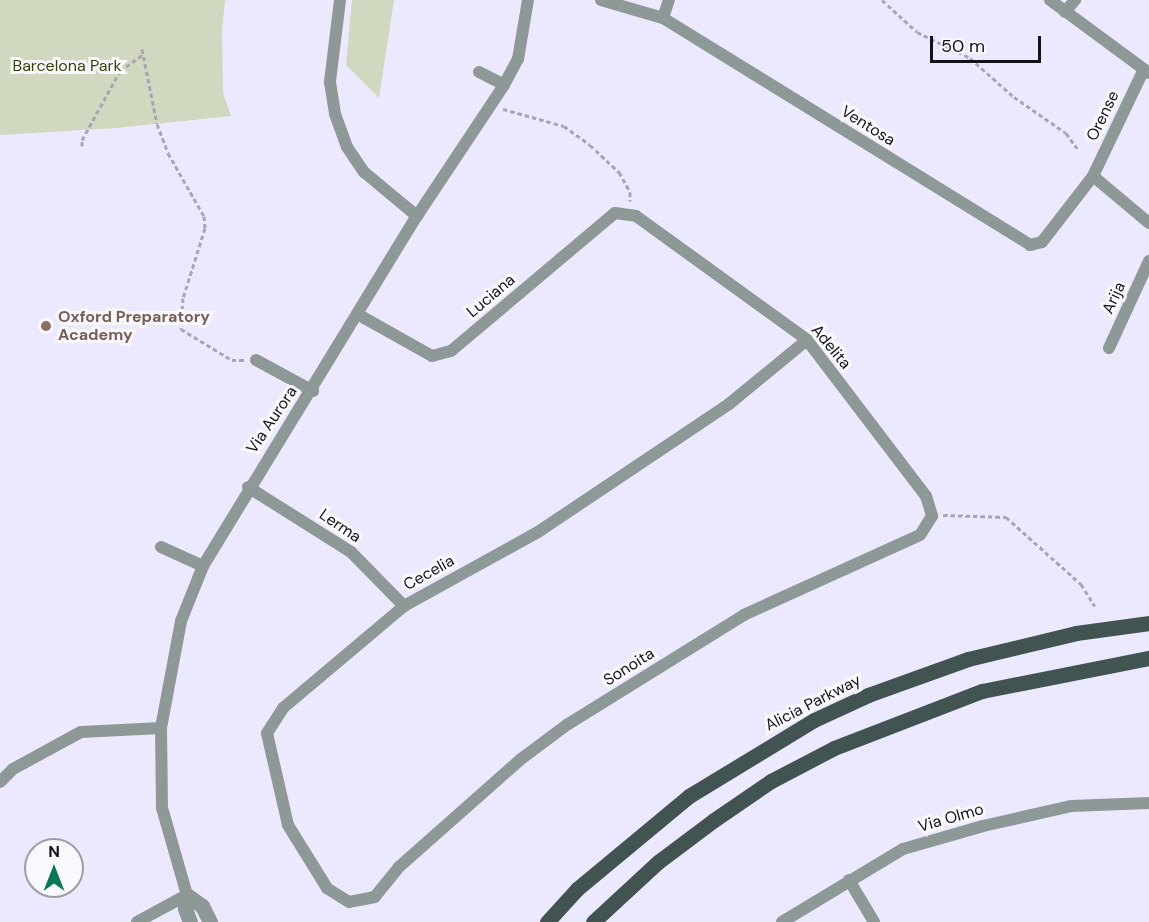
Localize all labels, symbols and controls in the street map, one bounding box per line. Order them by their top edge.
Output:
scale bar [933,24,1044,62]
text: 50 m [941,34,985,58]
park label: Barcelona Park [12,56,122,76]
street label: Orense [1083,88,1123,144]
street label: Ventosa [837,102,899,150]
street label: Luciana [463,270,519,322]
street label: Arija [1098,279,1130,317]
place label: Oxford Preparatory Academy [58,307,210,345]
marker: Oxford Preparatory Academy [39,319,53,333]
street label: Adelita [807,321,855,373]
street label: Via Aurora [243,383,301,457]
street label: Lerma [316,505,364,547]
street label: Cecelia [400,551,458,595]
street label: Sonoita [600,644,658,690]
street label: Alicia Parkway [762,671,864,735]
street label: Via Olmo [916,800,986,836]
north arrow [24,838,84,898]
text: N [48,841,60,862]

